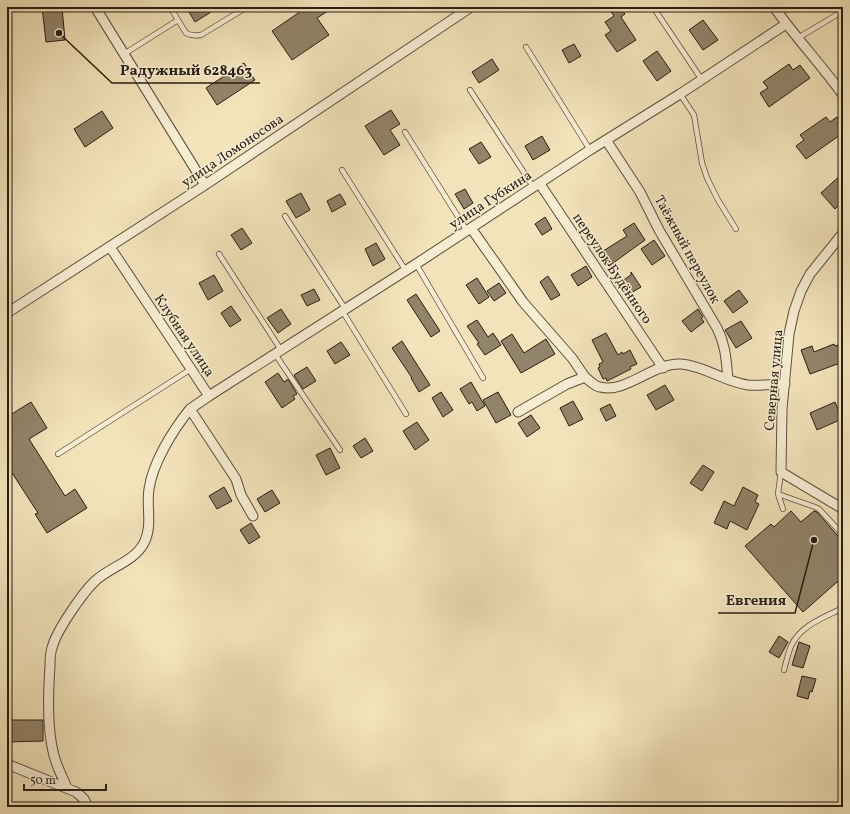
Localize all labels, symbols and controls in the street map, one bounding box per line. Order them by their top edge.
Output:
callout: Радужный 628463 [112,56,260,83]
text: Радужный 628463 [120,61,252,82]
street label: улица Ломоносова [178,110,288,192]
street label: улица Губкина [446,166,536,234]
street label: Таёжный переулок [649,192,725,308]
street label: переулок Будённого [568,210,656,328]
street label: Клубная улица [149,291,219,381]
street label: Северная улица [761,329,788,432]
callout: Евгения [718,586,795,613]
text: Евгения [726,591,787,612]
scale bar [24,766,106,792]
text: 50 m [30,773,56,789]

